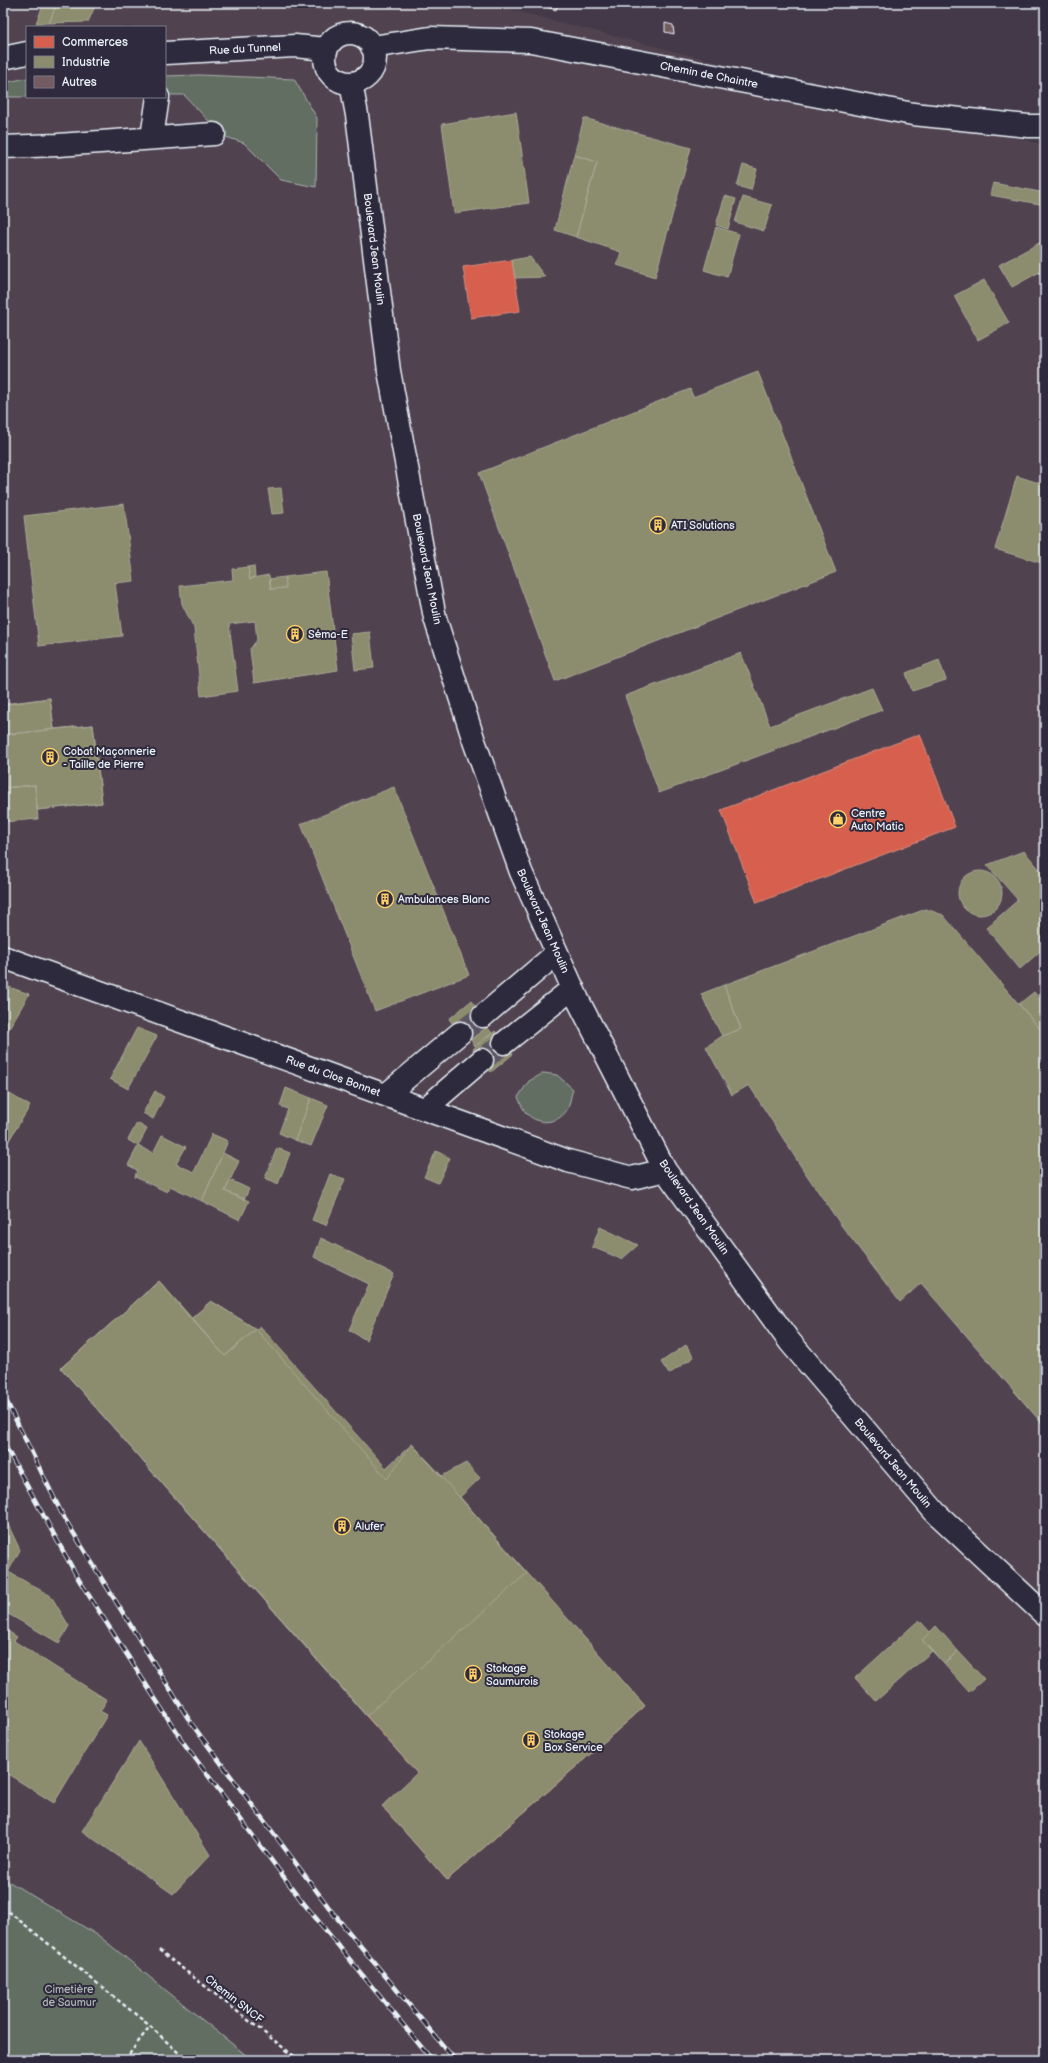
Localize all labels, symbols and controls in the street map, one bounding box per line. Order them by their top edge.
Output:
legend [26,26,166,98]
text: Commerces [62,35,128,50]
street label: Rue du Tunnel [209,41,281,57]
text: Industrie [62,55,110,70]
street label: Chemin de Chaintre [659,59,760,91]
text: Autres [62,75,97,90]
street label: Boulevard Jean Moulin [361,192,387,306]
street label: Boulevard Jean Moulin [410,512,444,626]
building icon: ATI Solutions [648,515,668,535]
place label: ATI Solutions [671,519,735,532]
building icon: Séma-E [285,624,305,644]
place label: Séma-E [308,628,348,641]
place label: Cobat Maçonnerie - Taille de Pierre [63,745,156,771]
building icon: Cobat Maçonnerie - Taille de Pierre [40,747,60,767]
place label: Centre Auto Matic [851,807,904,833]
shop icon: Centre Auto Matic [828,809,848,829]
street label: Boulevard Jean Moulin [514,867,572,975]
building icon: Ambulances Blanc [375,889,395,909]
place label: Ambulances Blanc [398,893,490,906]
street label: Rue du Clos Bonnet [284,1053,383,1099]
street label: Boulevard Jean Moulin [656,1157,732,1257]
street label: Boulevard Jean Moulin [852,1416,934,1510]
building icon: Alufer [332,1516,352,1536]
place label: Alufer [355,1520,385,1533]
place label: Stokage Saumurois [486,1662,539,1688]
building icon: Stokage Saumurois [463,1664,483,1684]
place label: Stokage Box Service [544,1728,603,1754]
building icon: Stokage Box Service [521,1730,541,1750]
street label: Chemin SNCF [202,1972,266,2026]
park label: Cimetière de Saumur [42,1983,97,2009]

